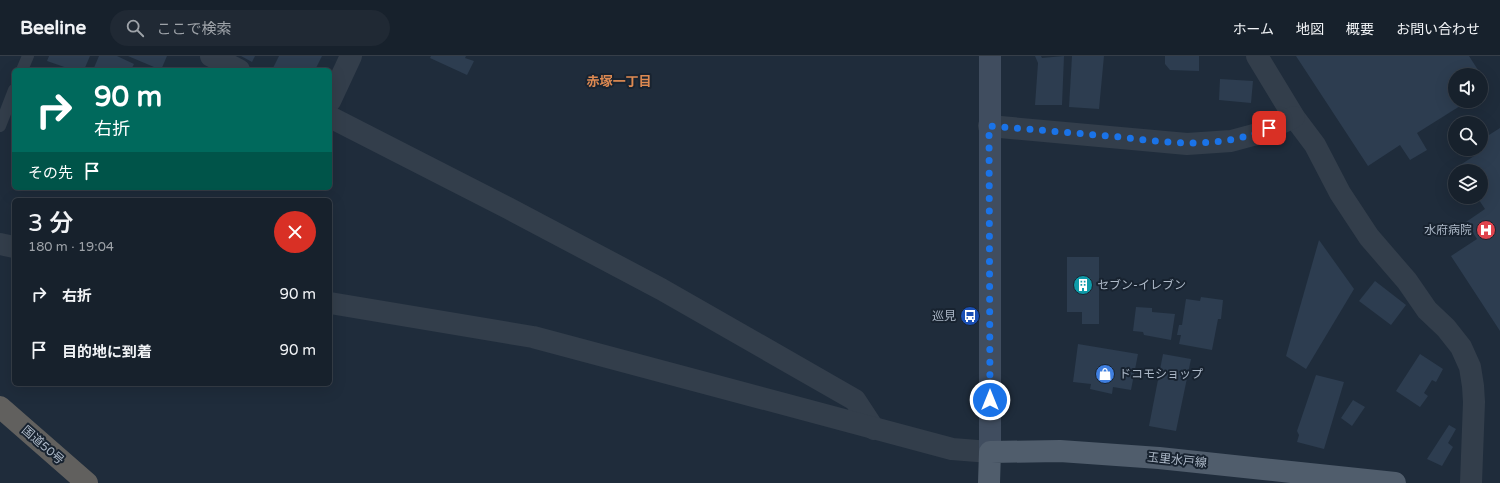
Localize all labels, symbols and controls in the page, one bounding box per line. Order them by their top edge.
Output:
search box [110,10,390,46]
text: Beeline [20,17,86,39]
icon: search [124,17,146,39]
text: ここで検索 [156,20,231,38]
text: ホーム [1232,21,1274,38]
text: 地図 [1296,21,1324,38]
text: 概要 [1346,21,1374,38]
text: お問い合わせ [1396,21,1480,38]
map controls [1448,68,1488,204]
button: sound [1448,68,1488,108]
district label: 赤塚一丁目 [586,74,652,90]
text: 90 m [94,80,162,114]
icon: right [28,84,80,136]
pin [1252,111,1286,145]
button: search [1448,116,1488,156]
icon: arrive [1258,117,1280,139]
text: 右折 [94,118,130,140]
icon: arrive [81,160,103,182]
text: その先 [28,164,73,182]
button: layers [1448,164,1488,204]
text: 3 分 [28,209,73,238]
button: close [274,211,316,253]
hospital icon: 水府病院 [1475,219,1497,241]
place label: 水府病院 [1424,223,1472,237]
text: 180 m · 19:04 [28,239,114,255]
building icon: セブン-イレブン [1072,274,1094,296]
place label: セブン-イレブン [1097,278,1186,292]
icon: right [28,283,50,305]
text: 90 m [279,285,316,303]
text: 右折 [62,287,92,305]
bus stop icon: 巡見 [959,305,981,327]
place label: 巡見 [932,309,956,323]
icon: arrive [28,339,50,361]
text: 90 m [279,341,316,359]
text: 目的地に到着 [62,343,152,361]
shop icon: ドコモショップ [1094,363,1116,385]
place label: ドコモショップ [1119,367,1203,381]
position arrow [969,379,1011,421]
street label: 国道50号 [19,423,67,467]
street label: 玉里水戸線 [1146,450,1208,470]

